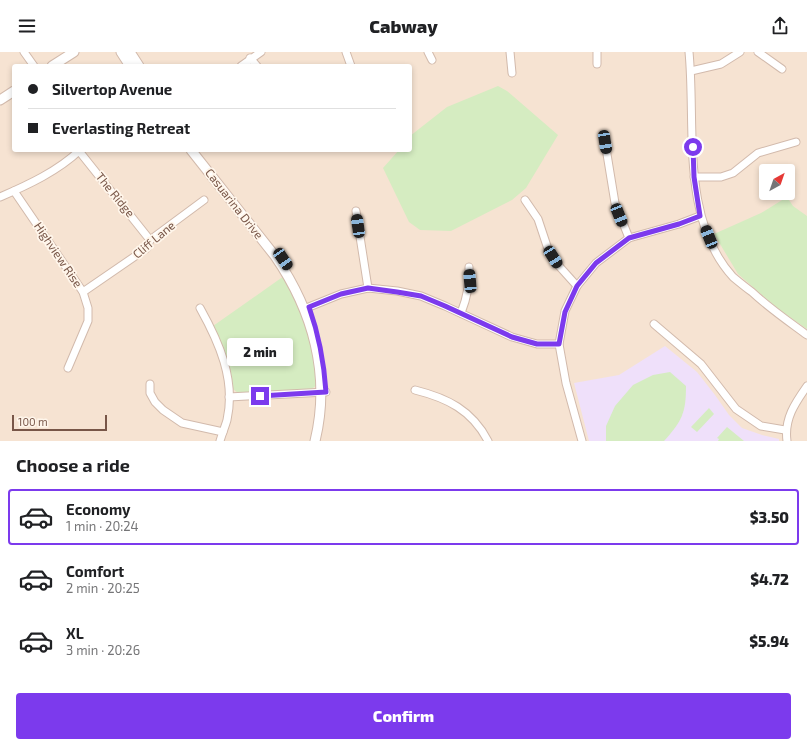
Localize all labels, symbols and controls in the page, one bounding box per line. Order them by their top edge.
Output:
icon: menu [16,15,38,37]
text: Cabway [369,15,438,37]
icon: share [769,15,791,37]
text: Silvertop Avenue [52,80,172,98]
text: Everlasting Retreat [52,119,190,137]
car [597,129,613,155]
route start [684,138,702,156]
north arrow [759,164,795,200]
map controls [759,164,795,200]
street label: Casuarina Drive [203,165,267,241]
street label: The Ridge [94,169,138,220]
car [609,202,629,228]
car [350,213,366,239]
street label: Cliff Lane [129,218,177,261]
street label: Highview Rise [32,219,86,290]
car [699,224,719,250]
car [542,244,564,270]
car [271,246,295,272]
car [463,269,477,293]
callout: 2 min [227,338,293,366]
text: 2 min [243,344,277,360]
route end [251,387,269,405]
scale bar [12,413,107,432]
text: 100 m [18,415,48,428]
text: Choose a ride [16,454,130,476]
icon: car [18,499,54,535]
text: Economy [66,500,131,518]
text: $3.50 [750,508,789,526]
text: 1 min · 20:24 [66,518,139,534]
icon: car [18,561,54,597]
text: Comfort [66,562,124,580]
text: $4.72 [750,570,789,588]
text: 2 min · 20:25 [66,580,140,596]
icon: car [18,623,54,659]
text: XL [66,624,84,642]
text: $5.94 [749,632,789,650]
text: 3 min · 20:26 [66,642,140,658]
button: Confirm [16,693,791,739]

